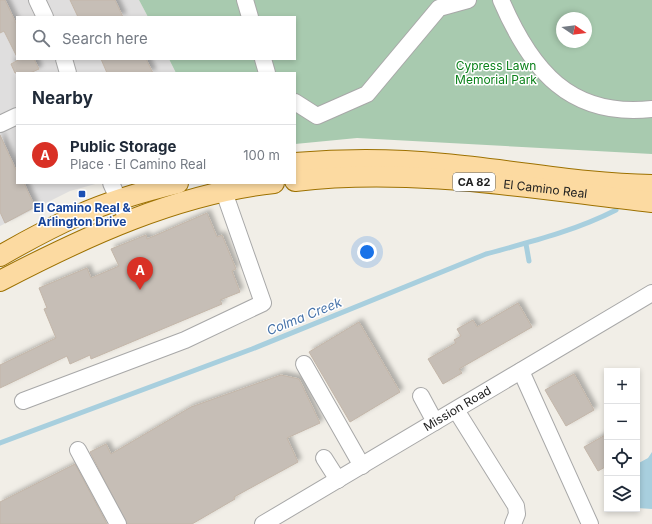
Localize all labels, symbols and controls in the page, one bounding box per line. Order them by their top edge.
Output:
north arrow [556,12,592,48]
search box [16,16,296,60]
icon: search [30,27,52,49]
text: Search here [62,29,148,48]
park label: Cypress Lawn Memorial Park [455,58,537,87]
text: Nearby [32,88,93,108]
text: Public Storage [70,137,176,156]
text: A [40,147,50,163]
text: 100 m [243,147,280,163]
text: Place · El Camino Real [70,156,206,172]
road number: CA 82 [453,173,495,191]
street label: El Camino Real [503,176,588,201]
marker: El Camino Real & Arlington Drive [77,189,87,199]
place label: El Camino Real & Arlington Drive [33,200,131,229]
your location [357,242,377,262]
pin: A [127,257,153,290]
water label: Colma Creek [264,293,345,338]
map controls [604,368,640,512]
button: + [604,368,640,404]
street label: Mission Road [421,382,494,434]
button: − [604,404,640,440]
button: locate [604,440,640,476]
button: layers [604,476,640,512]

